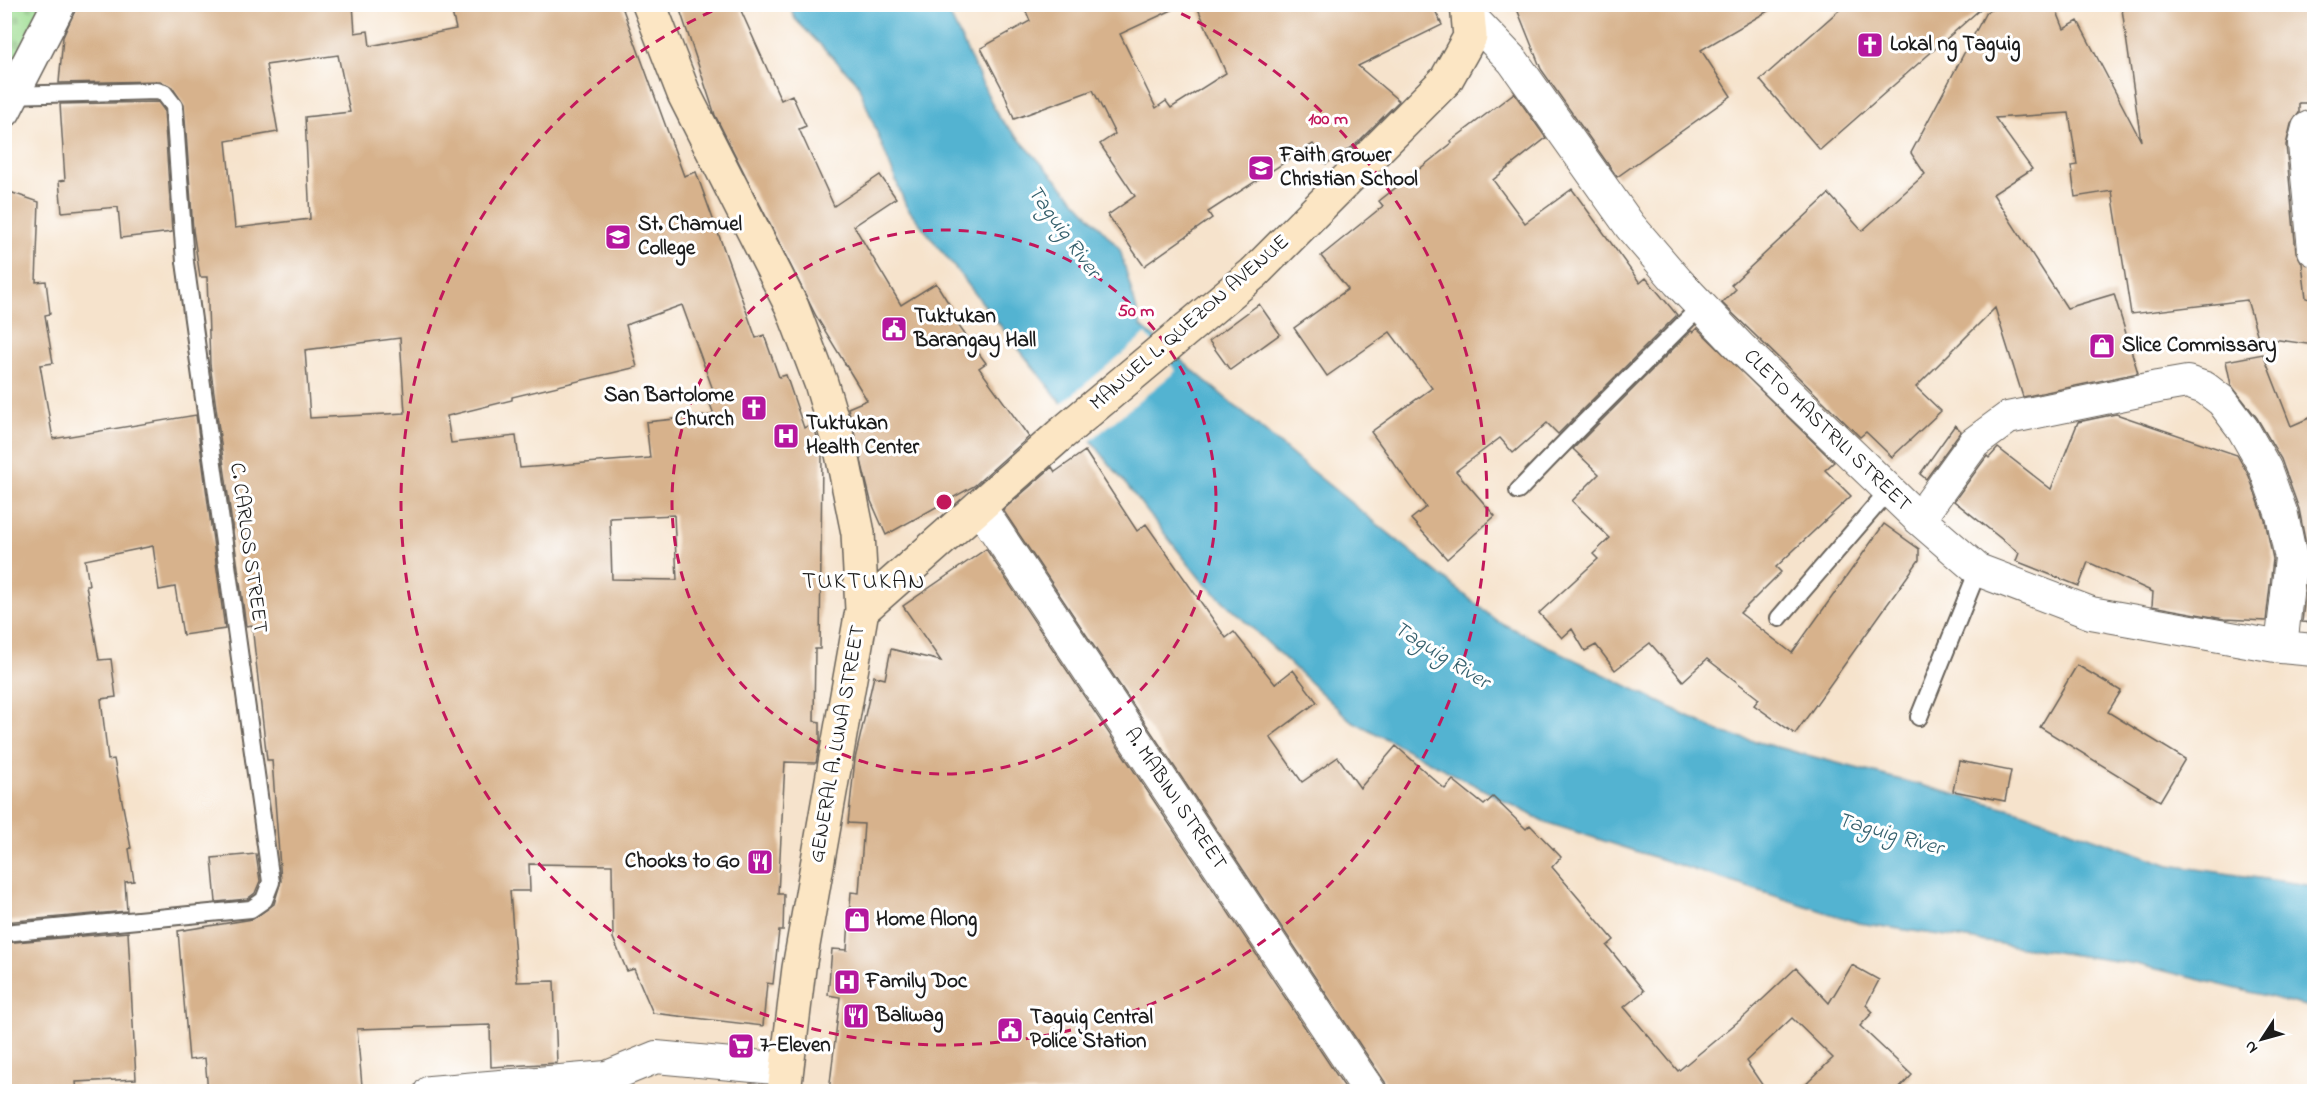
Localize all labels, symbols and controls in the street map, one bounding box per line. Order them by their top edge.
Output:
church icon: Lokal ng Taguig [1855,30,1885,60]
place label: Lokal ng Taguig [1890,30,2020,62]
text: 100 m [1308,107,1348,133]
place label: Faith Grower Christian School [1279,141,1418,195]
school or university icon: Faith Grower Christian School [1246,153,1276,183]
water label: Taguig River [1018,179,1110,288]
place label: St. Chamuel College [638,210,743,266]
school or university icon: St. Chamuel College [603,222,633,252]
street label: MANUEL L. QUEZON AVENUE [1084,228,1296,418]
text: 50 m [1118,299,1154,325]
place label: Tuktukan Barangay Hall [913,302,1036,358]
public building icon: Tuktukan Barangay Hall [879,314,909,344]
shop icon: Slice Commissary [2087,331,2117,361]
place label: Slice Commissary [2122,331,2277,363]
street label: CLETO MASTRILI STREET [1736,343,1918,519]
place label: San Bartolome Church [604,381,735,435]
church icon: San Bartolome Church [739,393,769,423]
place label: Tuktukan Health Center [806,409,920,463]
hospital icon: Tuktukan Health Center [771,421,801,451]
street label: C. CARLOS STREET [221,461,275,635]
centre of rings [934,492,954,512]
district label: TUKTUKAN [802,565,926,600]
water label: Taguig River [1387,614,1498,700]
street label: GENERAL A. LUNA STREET [802,623,874,865]
street label: A. MABINI STREET [1116,722,1234,876]
water label: Taguig River [1834,805,1949,866]
place label: Chooks to Go [625,847,740,877]
restaurant icon: Chooks to Go [745,847,775,877]
shop icon: Home Along [842,905,872,935]
place label: Home Along [876,905,977,937]
hospital icon: Family Doc [832,967,862,997]
place label: Family Doc [865,967,968,999]
restaurant icon: Baliwag [841,1001,871,1031]
place label: Baliwag [875,1001,943,1033]
place label: Taguig Central Police Station [1030,1003,1153,1057]
north arrow [2232,1009,2292,1069]
public building icon: Taguig Central Police Station [995,1015,1025,1045]
supermarket icon: 7-Eleven [726,1031,756,1061]
place label: 7-Eleven [760,1031,831,1061]
text: N [2238,1035,2264,1058]

